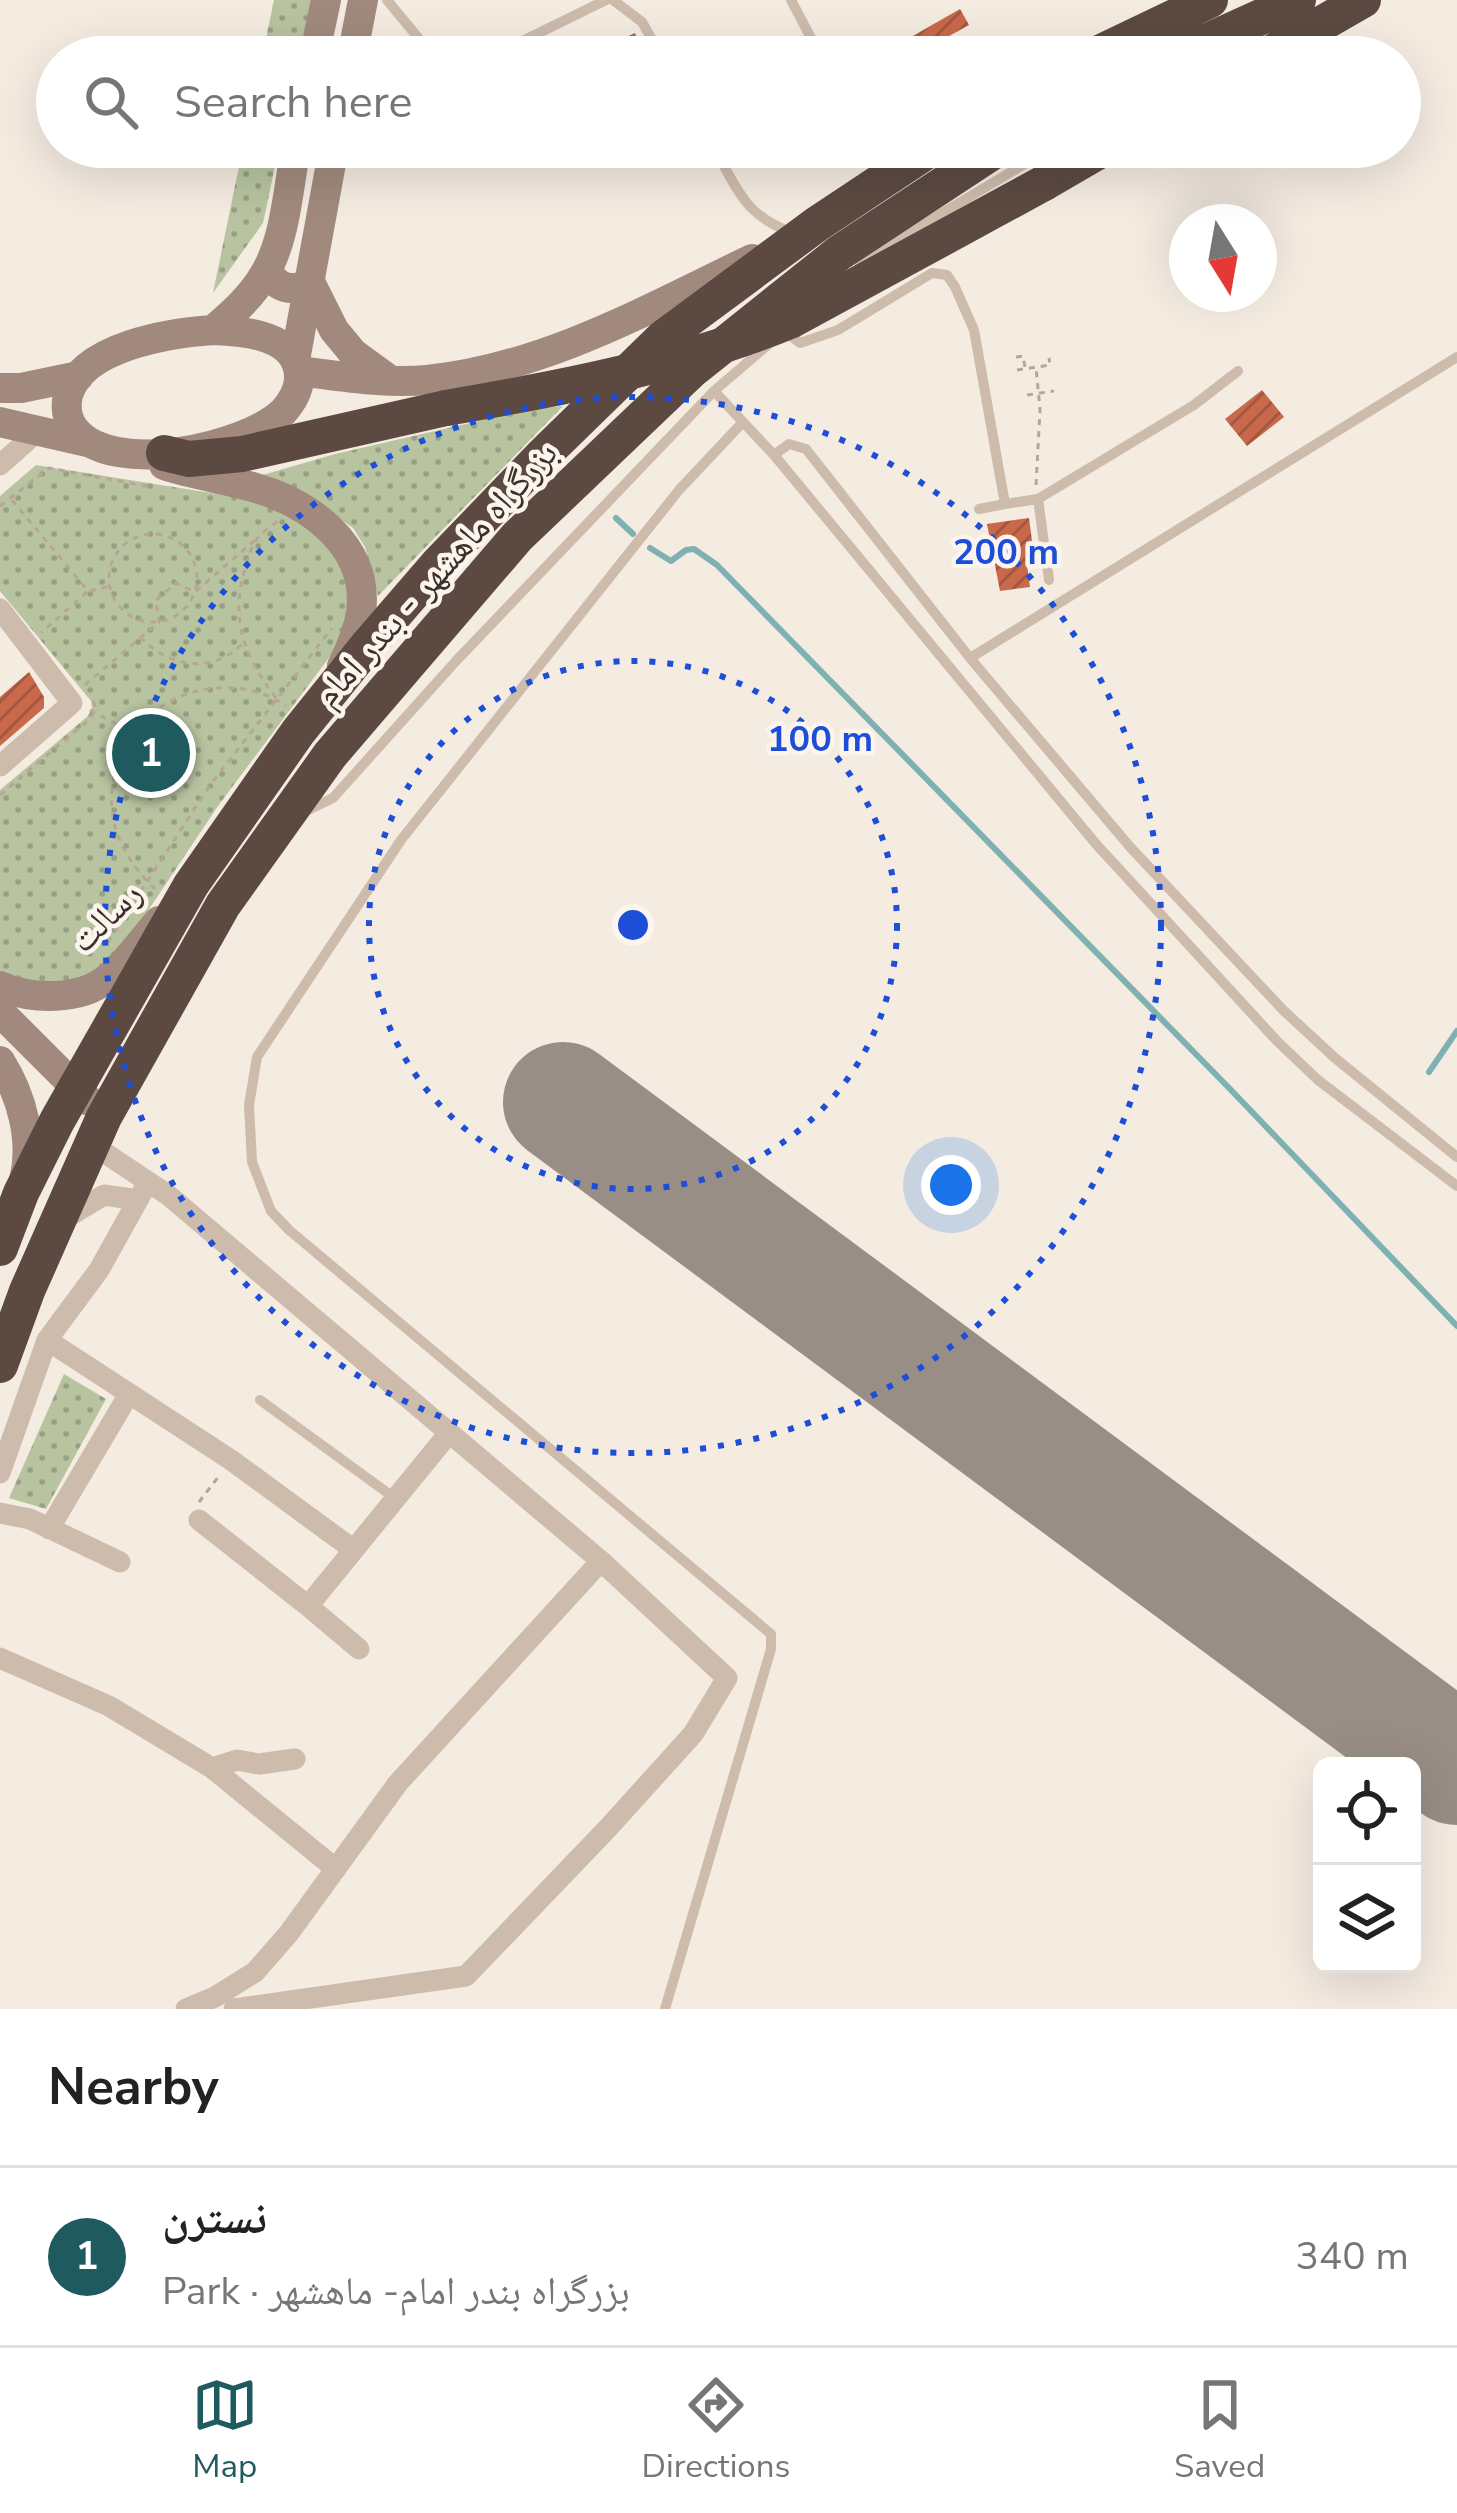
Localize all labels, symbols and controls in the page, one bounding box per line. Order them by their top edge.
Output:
search box [36,36,1421,168]
icon: search [78,69,144,135]
text: Search here [174,72,413,133]
north arrow [1169,204,1277,312]
street label: بزرگراه ماهشهر - بندر امام [303,430,569,718]
text: 200 m [953,528,1059,577]
pin: 1 [112,708,190,798]
text: 100 m [767,715,873,764]
street label: رسالت [59,870,153,964]
centre of rings [612,904,654,946]
your location [921,1155,981,1215]
map controls [1313,1757,1421,1973]
button: locate [1313,1757,1421,1865]
button: layers [1313,1865,1421,1973]
text: Nearby [48,2052,219,2122]
text: نسترن [162,2188,267,2249]
text: 1 [75,2230,99,2283]
text: 340 m [1295,2230,1409,2283]
text: Park · بزرگراه بندر امام- ماهشهر [162,2265,630,2318]
tab: Map [192,2372,258,2489]
tab: Directions [642,2372,790,2489]
tab: Saved [1174,2372,1265,2489]

